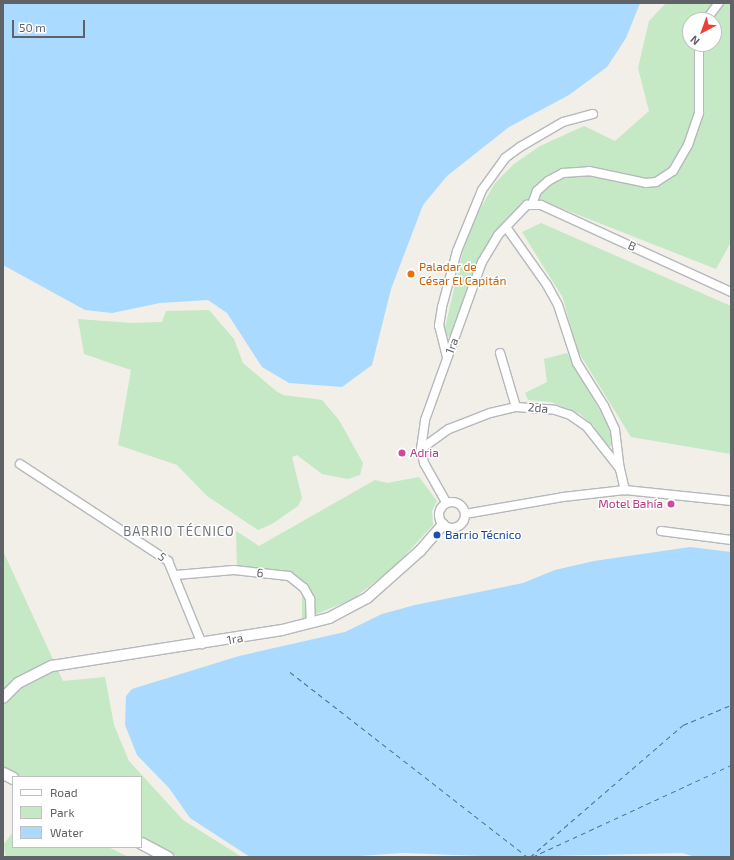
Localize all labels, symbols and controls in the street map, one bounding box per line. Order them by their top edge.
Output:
scale bar [14,12,87,38]
north arrow [682,12,722,52]
text: 50 m [19,20,46,34]
text: N [687,33,702,48]
street label: B [626,238,638,254]
place label: Paladar de César El Capitán [419,260,507,288]
marker: Paladar de César El Capitán [406,269,416,279]
street label: 1ra [442,336,462,356]
street label: 2da [527,400,549,416]
place label: Adria [410,446,439,460]
marker: Adria [397,448,407,458]
place label: Motel Bahía [598,497,663,511]
marker: Motel Bahía [666,499,676,509]
district label: BARRIO TÉCNICO [123,523,235,539]
place label: Barrio Técnico [445,528,522,542]
marker: Barrio Técnico [432,530,442,540]
street label: 5 [155,549,169,565]
street label: 6 [256,565,264,581]
street label: 1ra [226,631,244,647]
legend [12,776,142,848]
text: Road [50,785,78,799]
text: Park [50,805,75,819]
text: Water [50,825,84,839]

